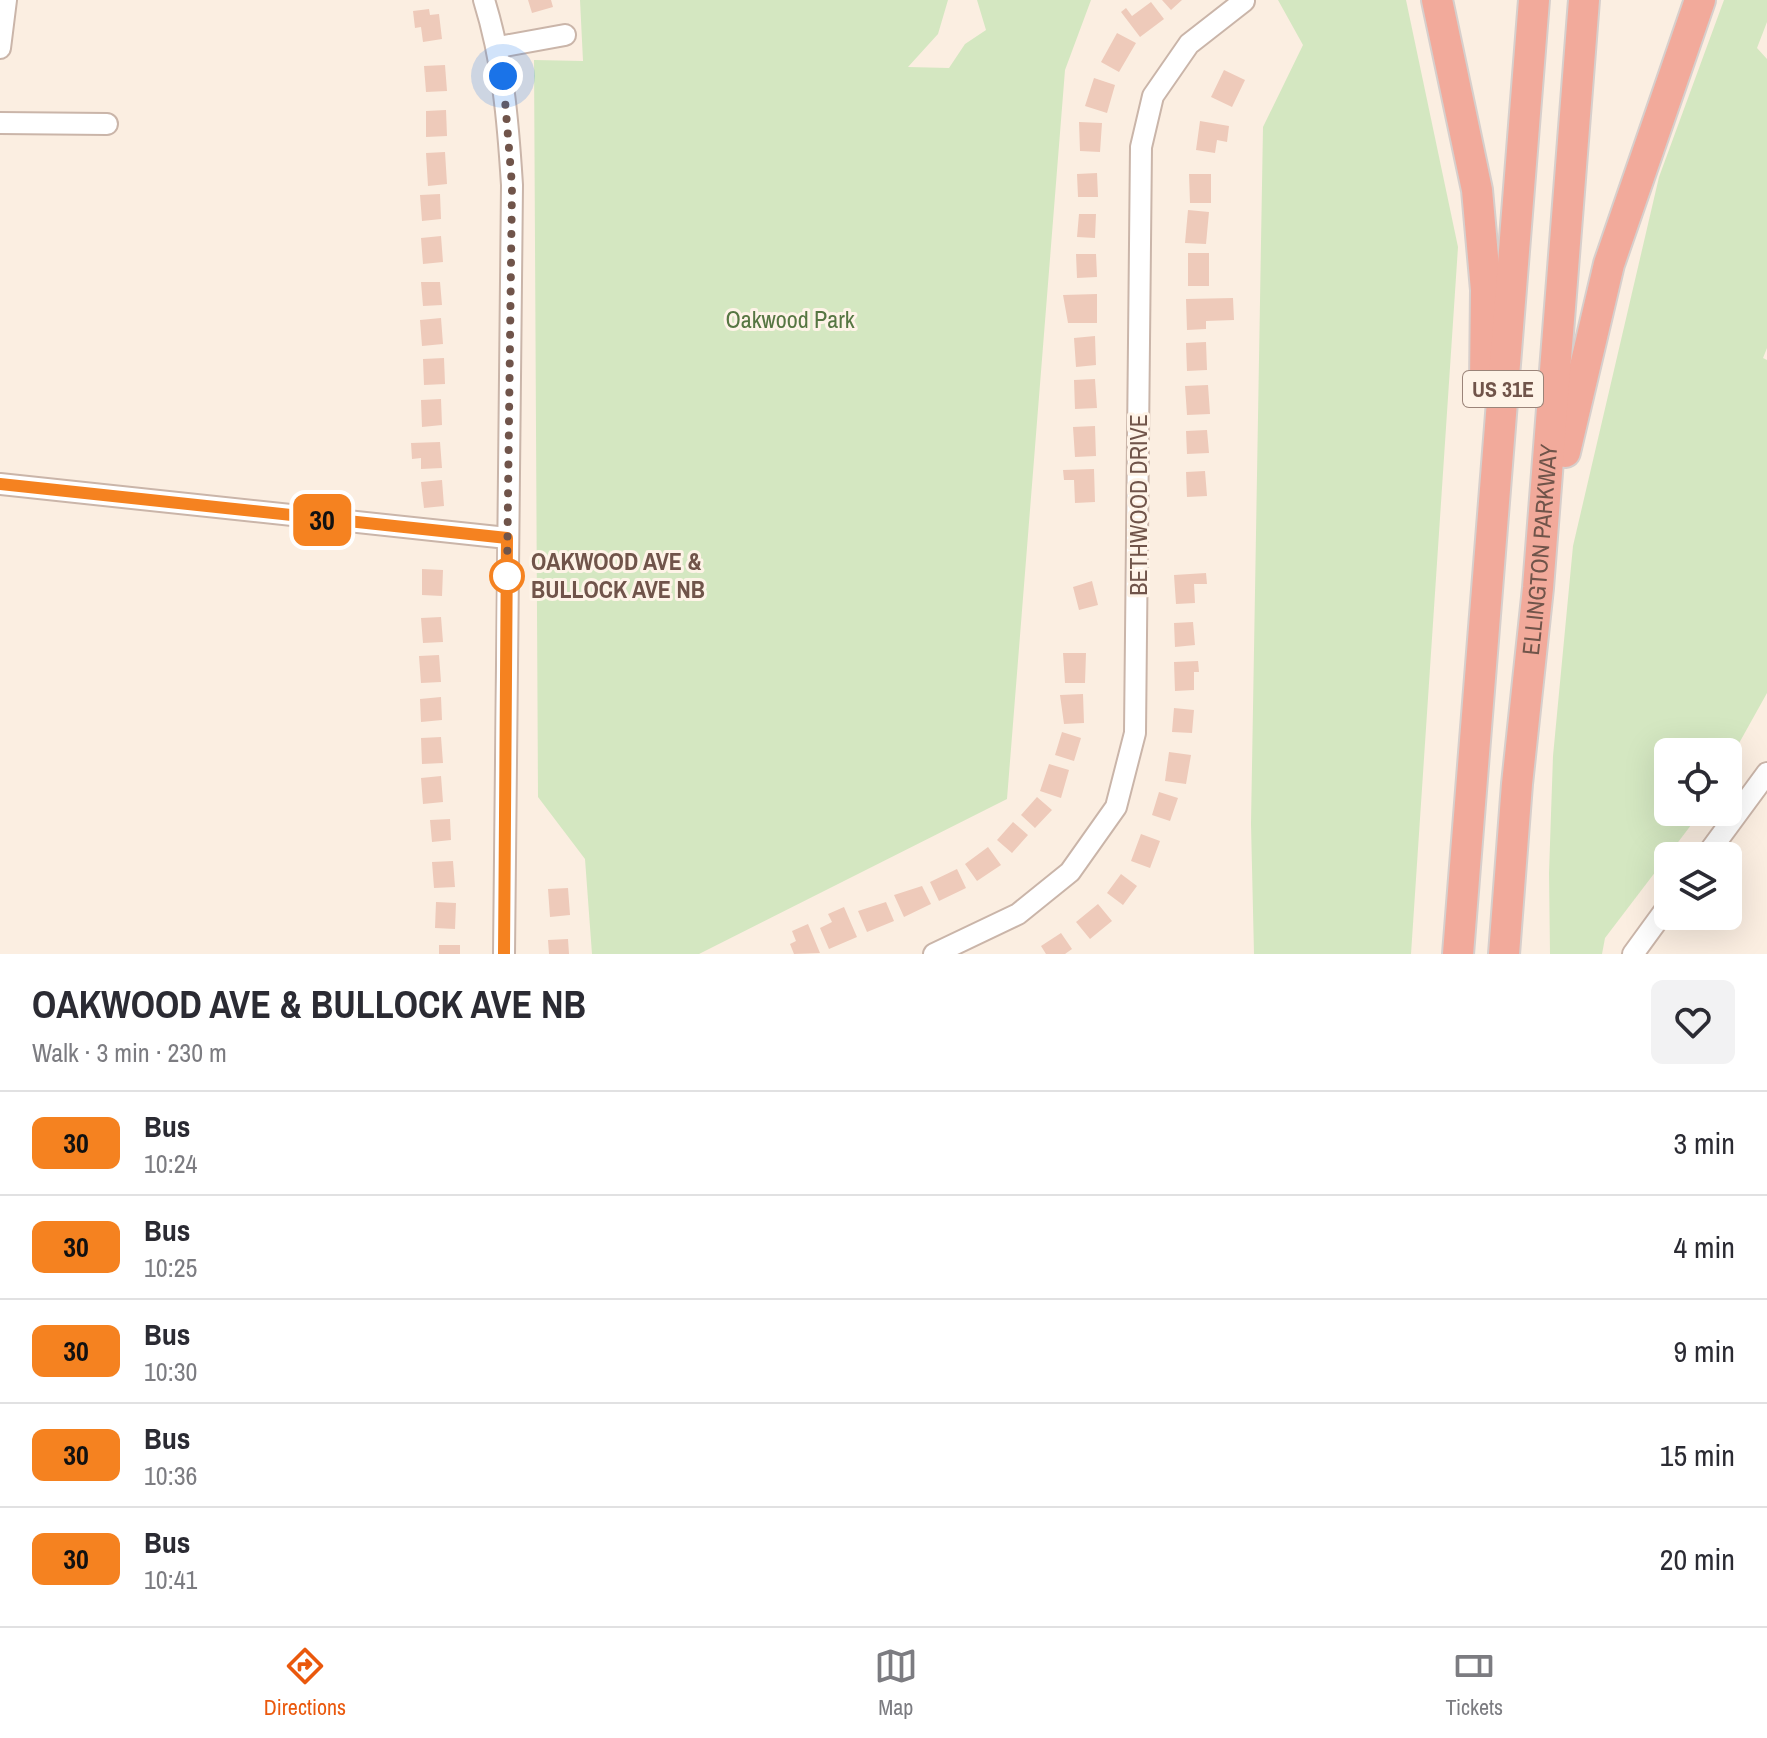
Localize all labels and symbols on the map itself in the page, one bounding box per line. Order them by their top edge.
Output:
your location [483,56,523,96]
park label: Oakwood Park [725,303,855,335]
road number: US 31E [1463,371,1543,407]
street label: BETHWOOD DRIVE [1122,414,1154,596]
street label: ELLINGTON PARKWAY [1514,443,1564,657]
line badge: 30 [286,494,358,546]
place label: OAKWOOD AVE & BULLOCK AVE NB [531,545,705,605]
marker: OAKWOOD AVE & BULLOCK AVE NB [490,559,524,593]

